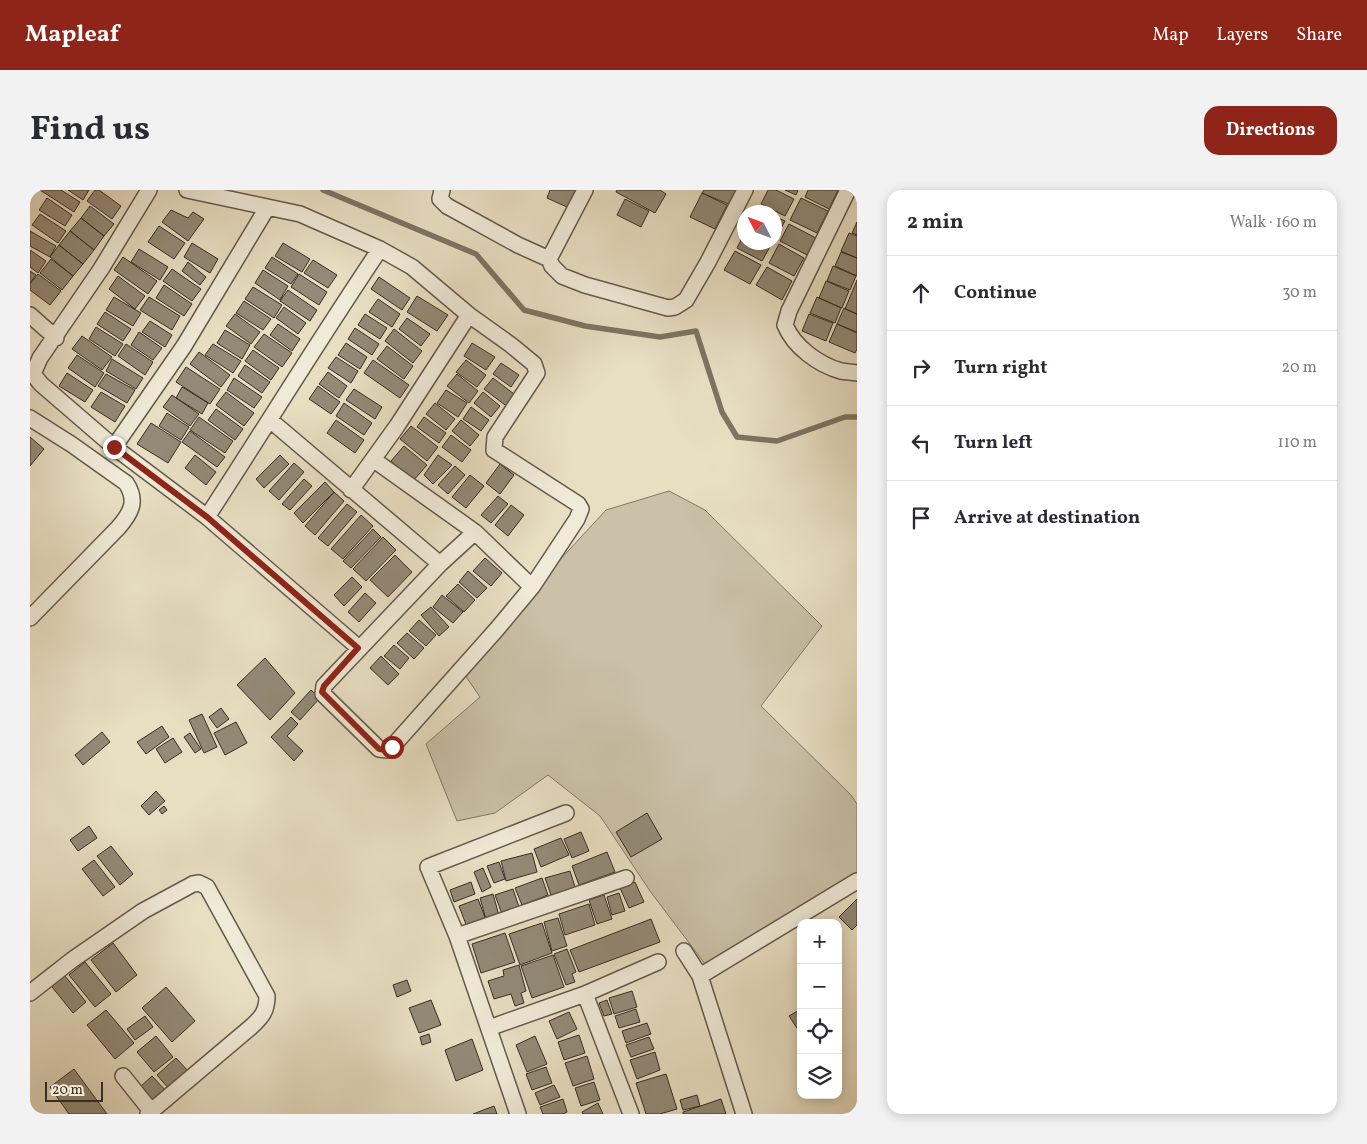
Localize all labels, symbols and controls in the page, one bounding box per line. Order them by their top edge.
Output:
text: Mapleaf [25,18,119,52]
text: Map [1152,23,1188,48]
text: Layers [1216,23,1268,48]
text: Share [1296,23,1342,48]
text: Find us [30,106,150,154]
button: Directions [1204,106,1337,155]
north arrow [737,205,782,250]
text: 2 min [907,208,964,237]
text: Walk · 160 m [1230,212,1317,234]
icon: ahead [907,279,935,307]
text: Continue [954,280,1037,306]
text: 30 m [1282,282,1317,304]
icon: right [907,354,935,382]
text: Turn right [954,355,1047,381]
text: 20 m [1282,357,1317,379]
icon: left [907,429,935,457]
text: Turn left [954,430,1033,456]
text: 110 m [1278,432,1317,454]
route end [103,436,126,459]
icon: arrive [907,504,935,532]
text: Arrive at destination [954,505,1140,531]
route start [381,736,404,759]
map controls [797,919,842,1099]
button: + [797,919,842,964]
button: − [797,964,842,1009]
button: locate [797,1009,842,1054]
button: layers [797,1054,842,1099]
scale bar [45,1079,102,1102]
text: 20 m [52,1081,83,1100]

